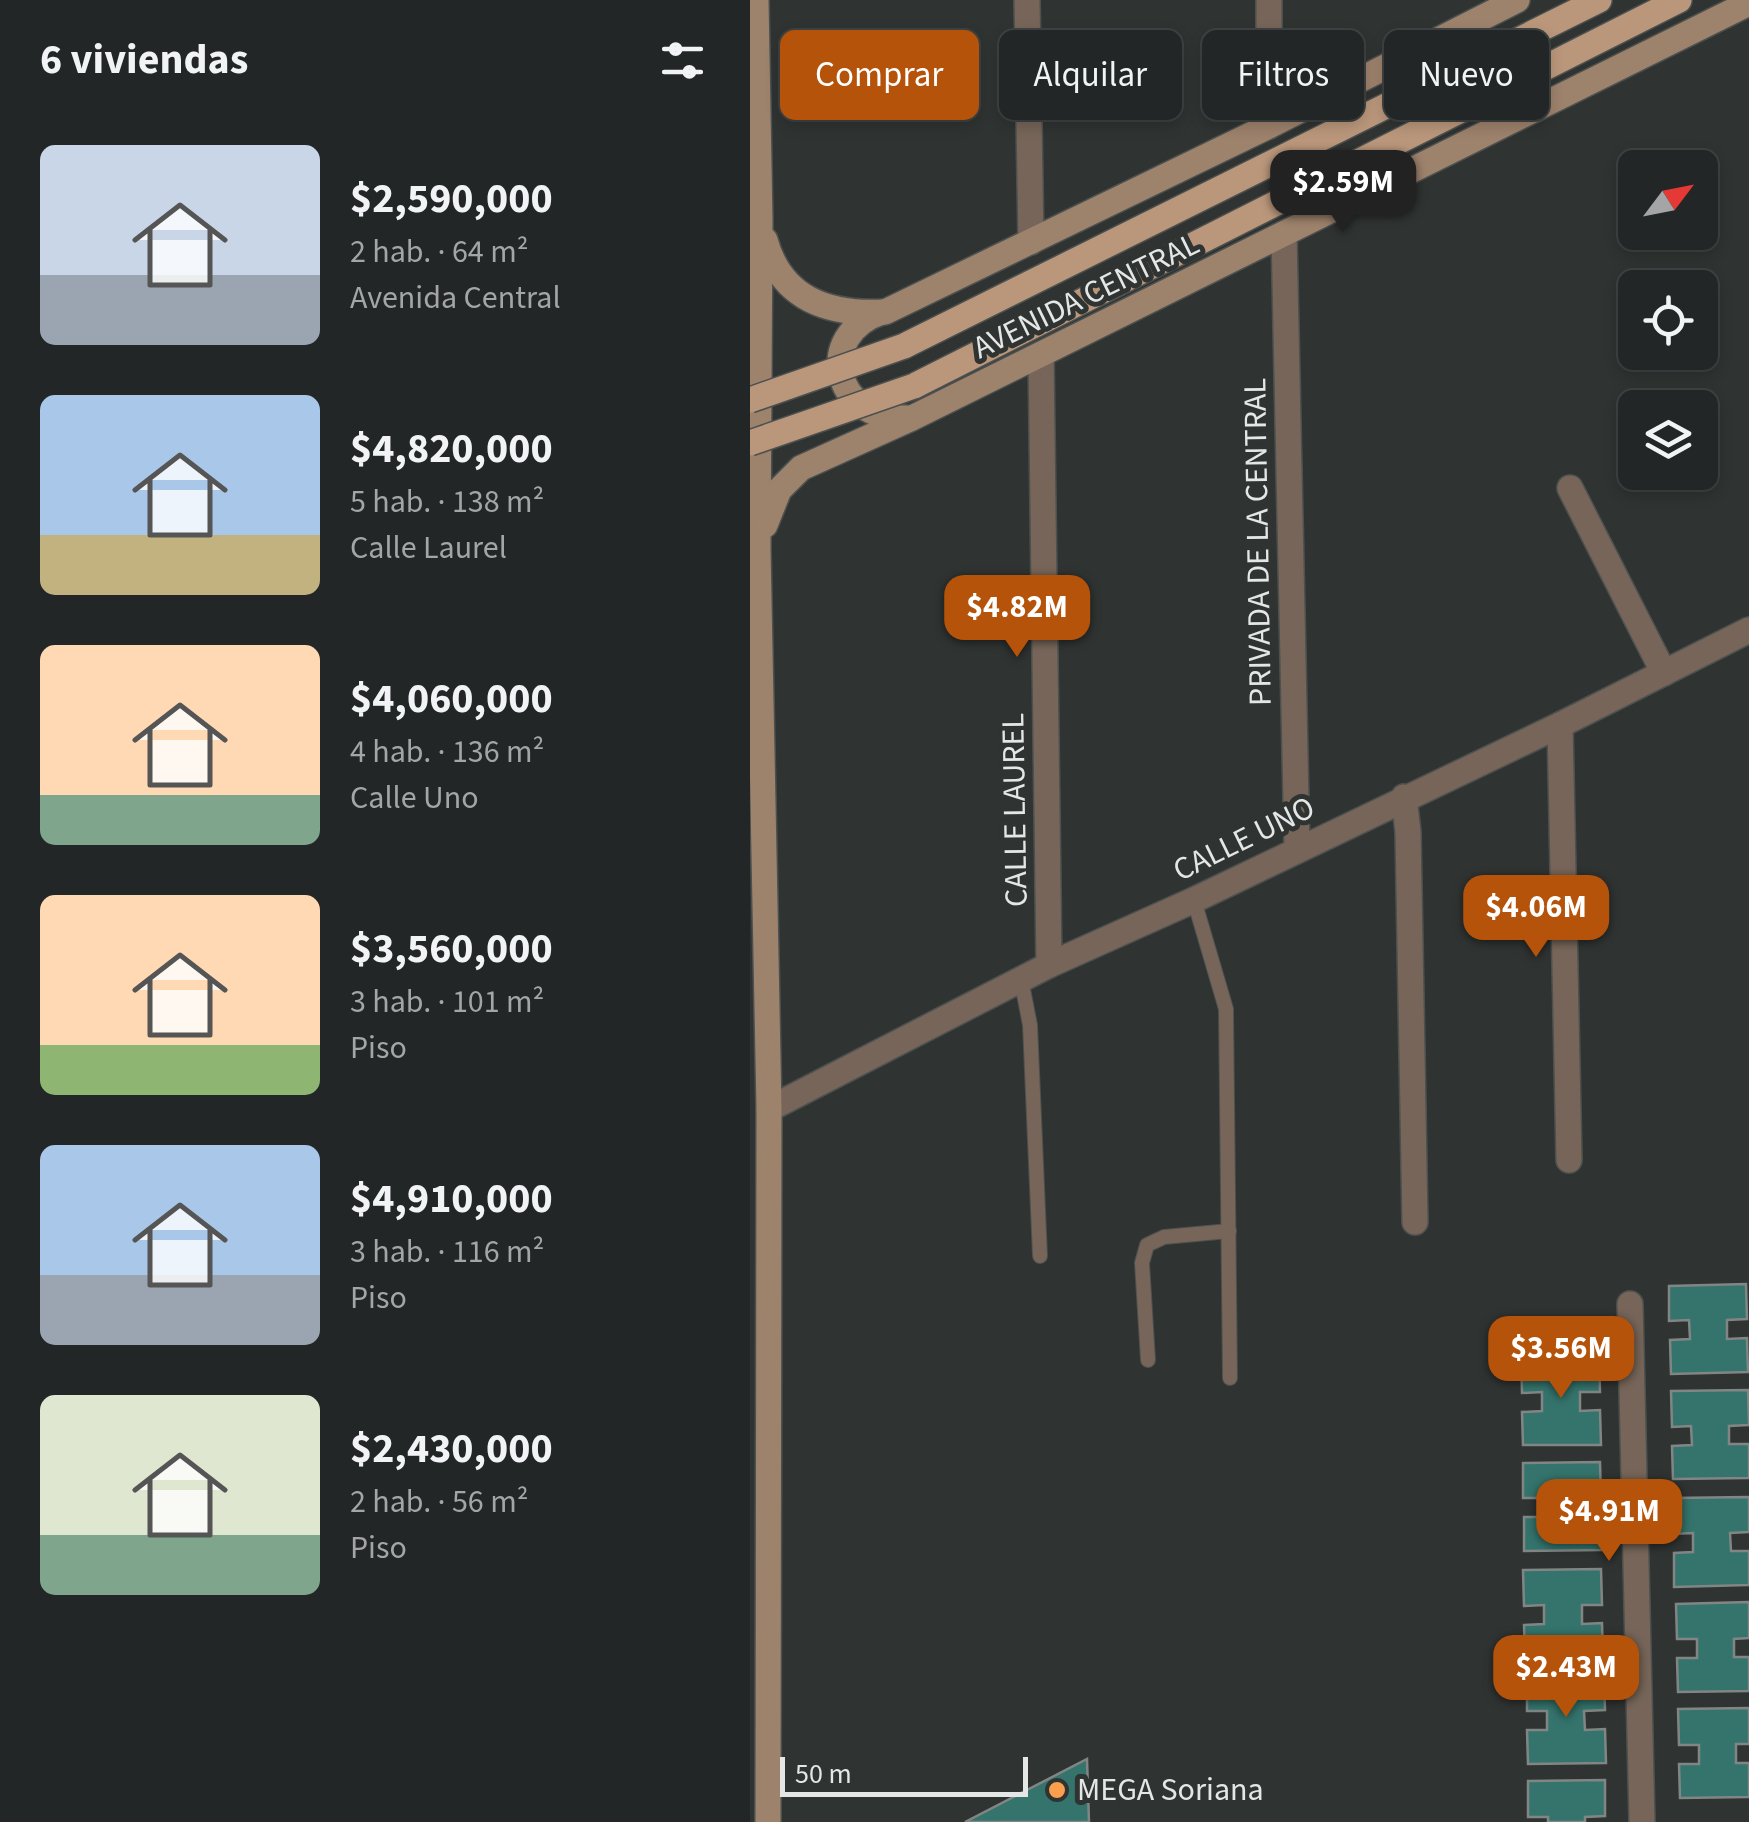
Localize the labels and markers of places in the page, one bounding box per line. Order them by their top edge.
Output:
pin: $2.59M [1262,150,1424,235]
pin: $4.82M [936,575,1098,660]
pin: $4.06M [1455,875,1617,960]
pin: $3.56M [1480,1316,1642,1401]
pin: $4.91M [1528,1479,1690,1564]
pin: $2.43M [1485,1635,1647,1720]
place label: MEGA Soriana [1077,1767,1264,1813]
marker: MEGA Soriana [1046,1779,1068,1801]

